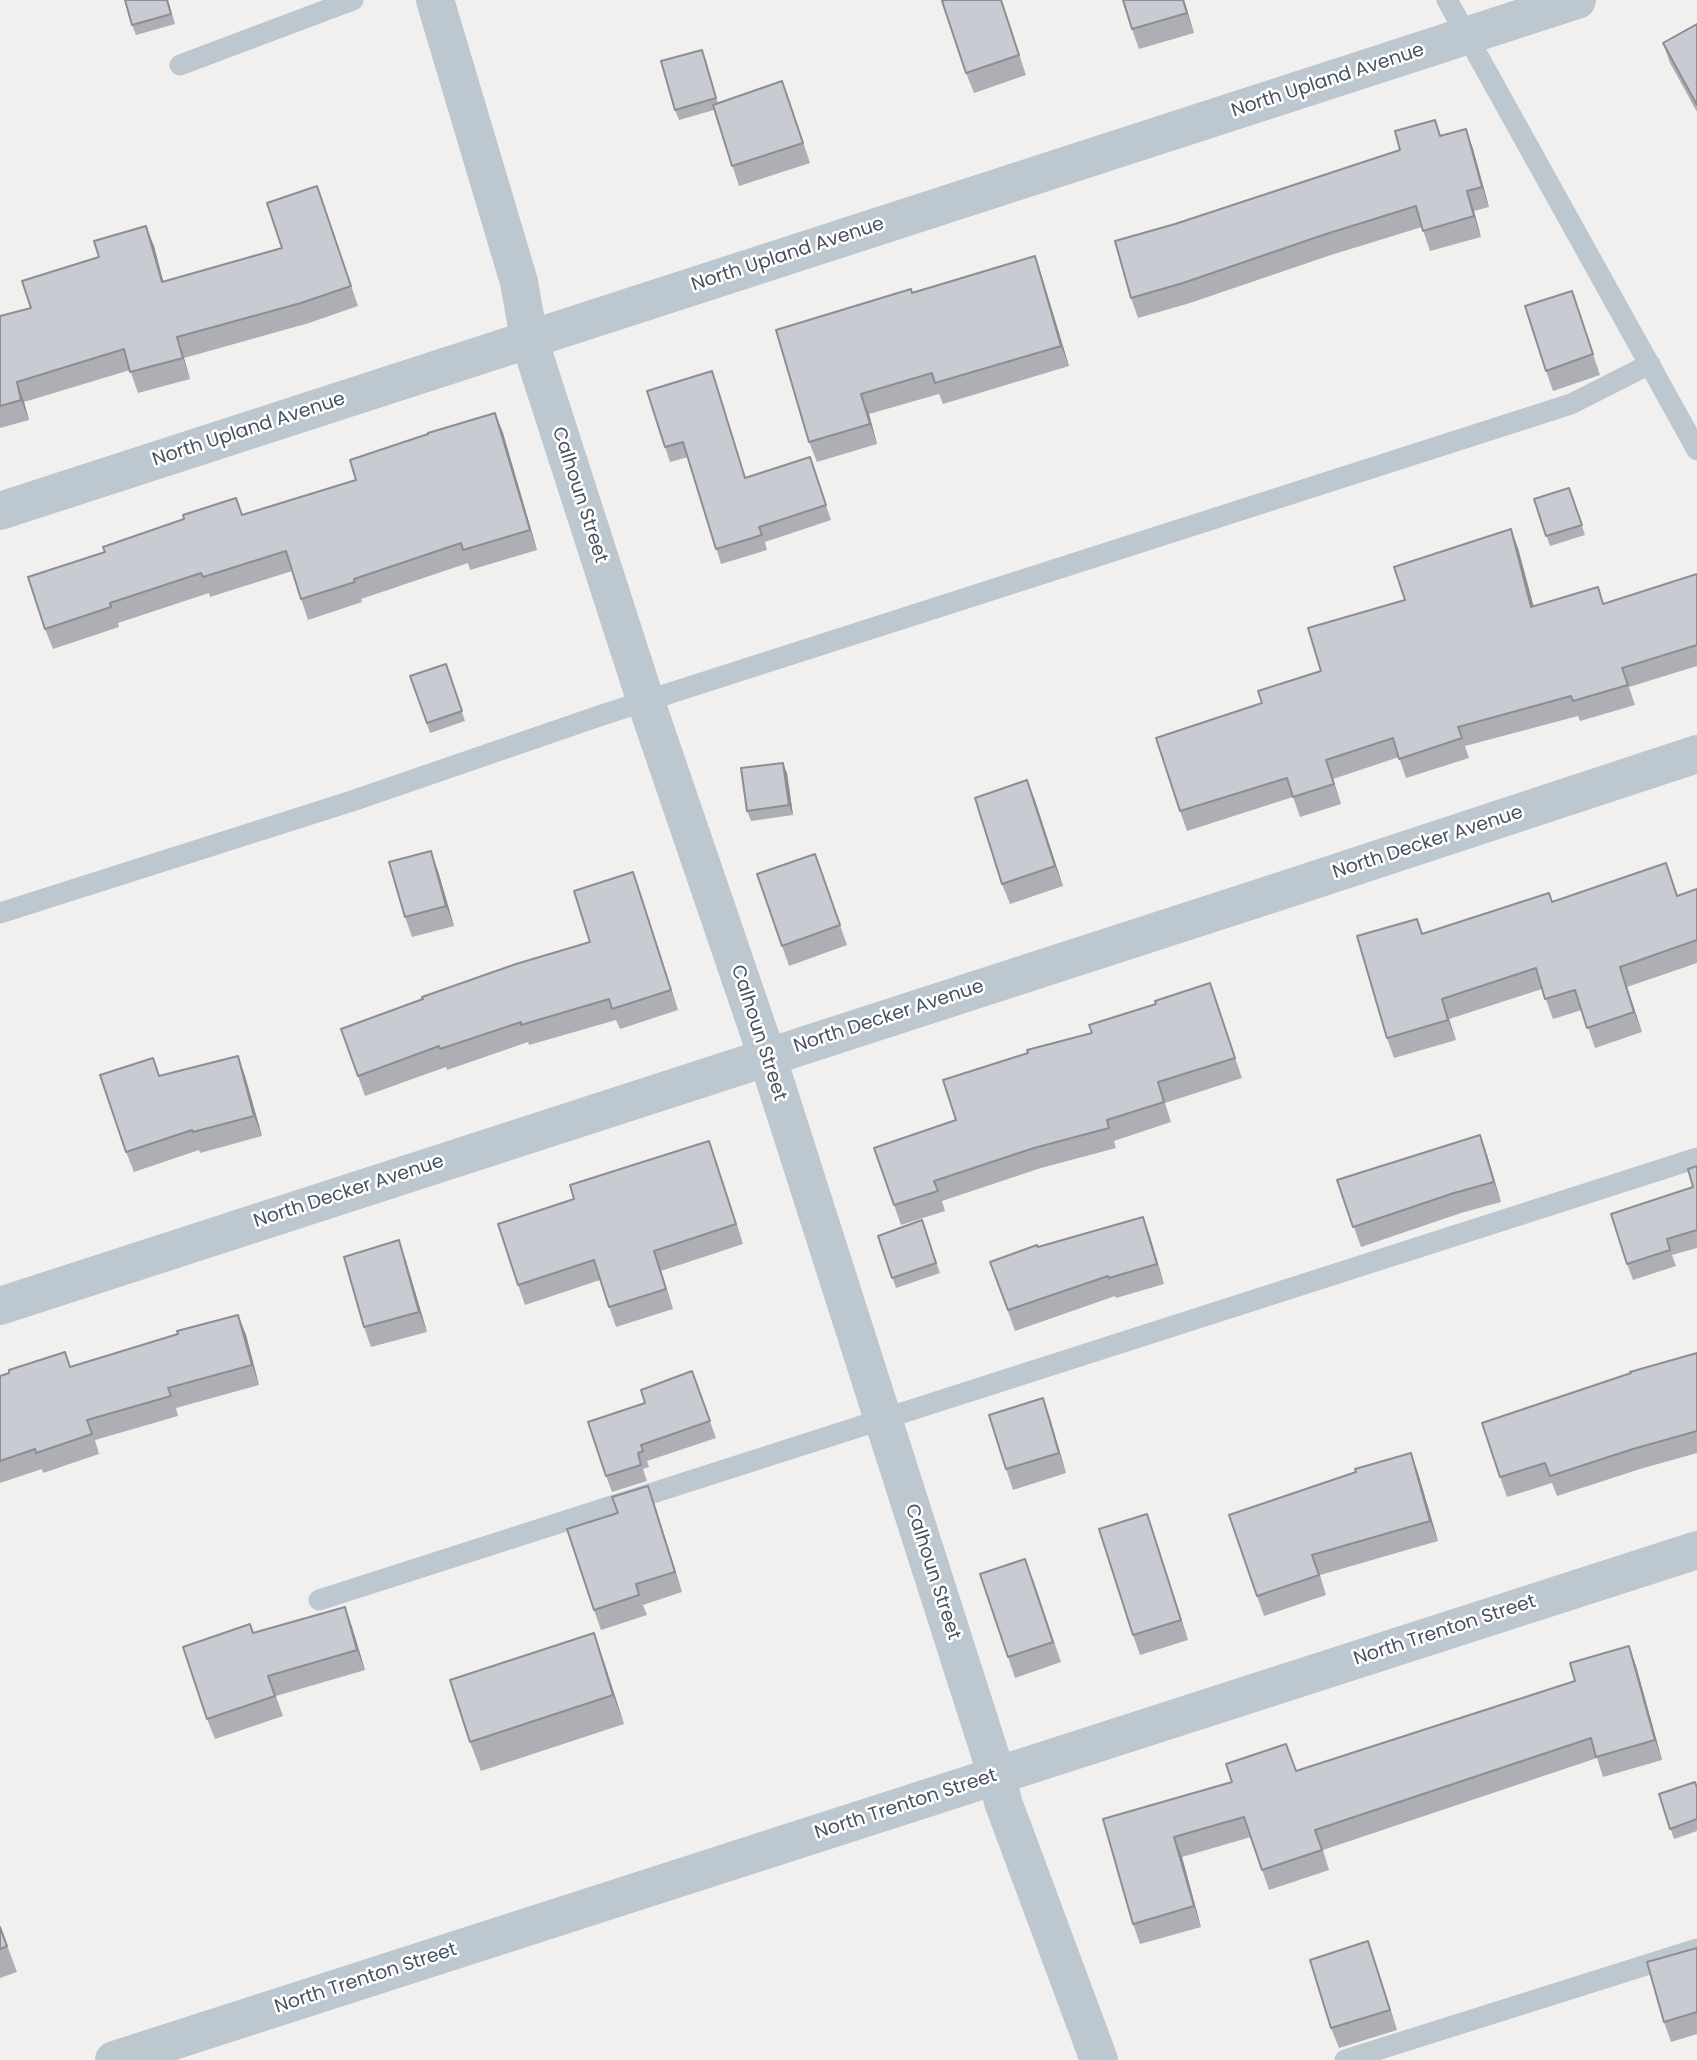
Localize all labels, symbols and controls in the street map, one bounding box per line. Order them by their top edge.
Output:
street label: North Upland Avenue [1229,39,1427,123]
street label: North Upland Avenue [689,213,887,297]
street label: North Upland Avenue [150,388,348,472]
street label: Calhoun Street [546,424,612,566]
street label: North Decker Avenue [1330,801,1526,885]
street label: Calhoun Street [725,962,791,1104]
street label: North Decker Avenue [791,975,987,1059]
street label: North Decker Avenue [251,1150,447,1234]
street label: Calhoun Street [899,1501,965,1643]
street label: North Trenton Street [1351,1591,1539,1671]
street label: North Trenton Street [812,1765,1000,1845]
street label: North Trenton Street [272,1939,460,2019]

